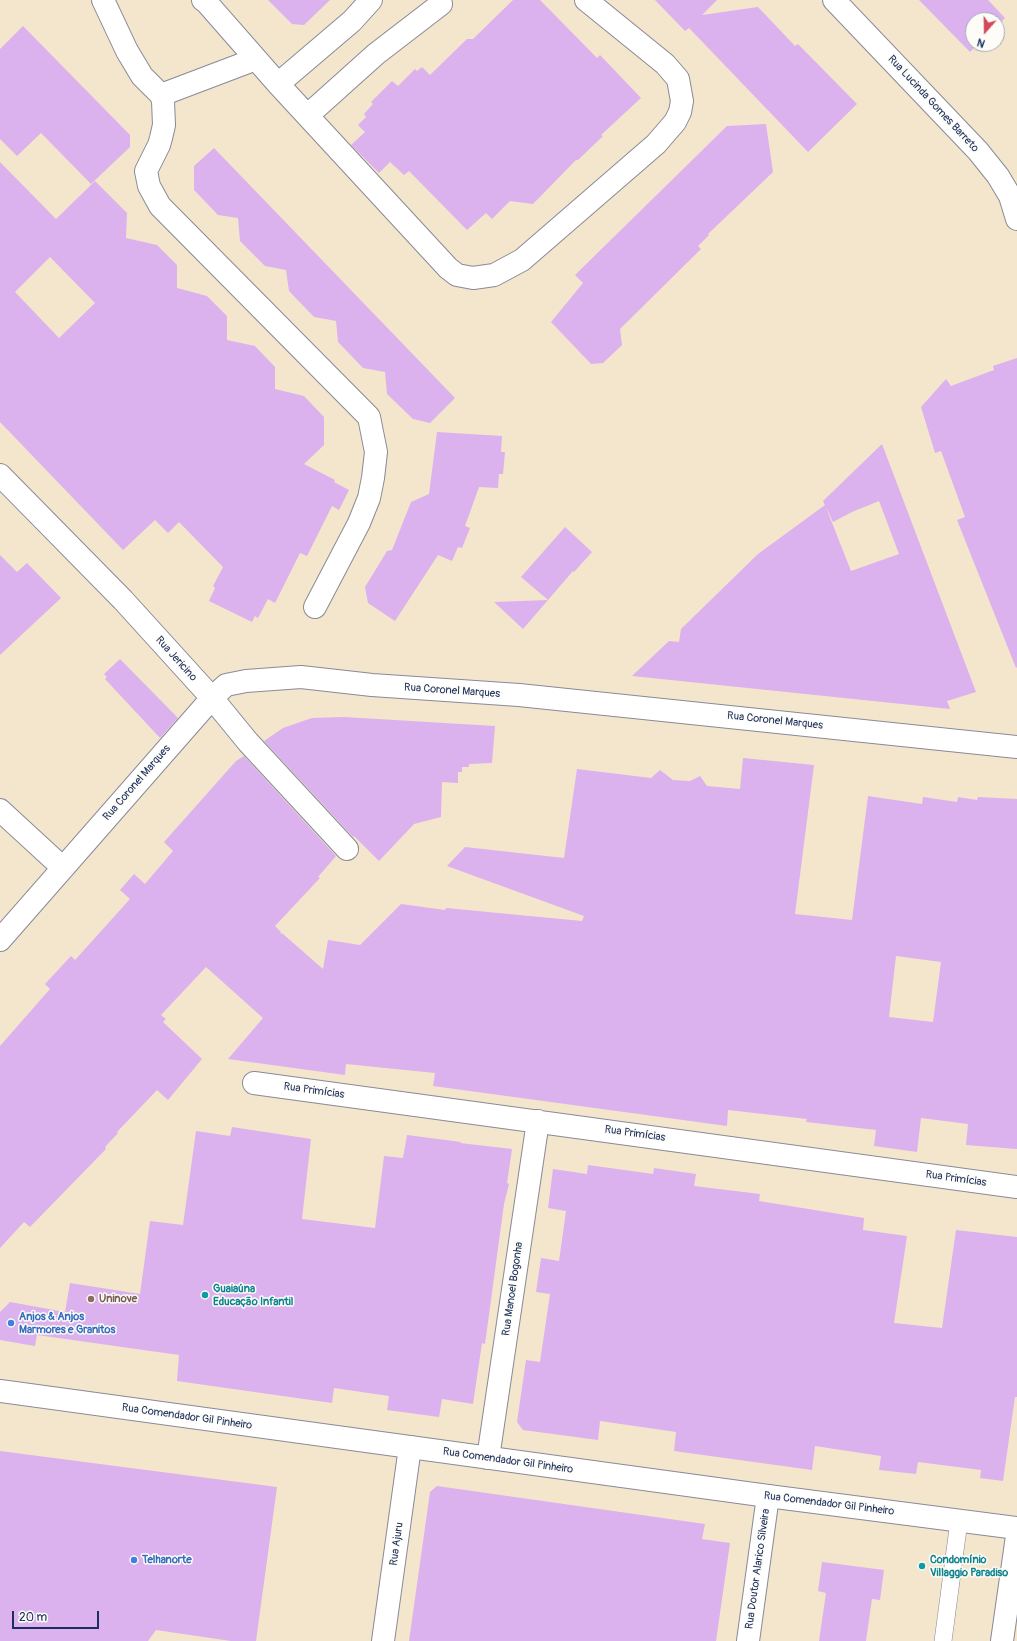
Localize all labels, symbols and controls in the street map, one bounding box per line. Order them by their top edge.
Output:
north arrow [965,12,1005,52]
text: N [975,35,987,50]
street label: Rua Lucinda Gomes Barreto [885,53,981,155]
street label: Rua Jericino [152,634,200,684]
street label: Rua Coronel Marques [404,681,500,701]
street label: Rua Coronel Marques [726,709,824,733]
street label: Rua Coronel Marques [100,742,174,824]
street label: Rua Primícias [283,1080,345,1102]
street label: Rua Primícias [604,1123,666,1145]
street label: Rua Primícias [925,1168,987,1190]
street label: Rua Manoel Bogonha [500,1241,526,1337]
place label: Guaiaúna Educação Infantil [213,1282,293,1308]
marker: Guaiaúna Educação Infantil [200,1290,210,1300]
place label: Uninove [99,1292,137,1306]
marker: Uninove [86,1294,96,1304]
place label: Anjos & Anjos Marmores e Granitos [19,1310,115,1336]
marker: Anjos & Anjos Marmores e Granitos [6,1318,16,1328]
street label: Rua Comendador Gil Pinheiro [121,1401,253,1433]
street label: Rua Comendador Gil Pinheiro [442,1445,574,1477]
street label: Rua Comendador Gil Pinheiro [763,1489,895,1519]
street label: Rua Doutor Alarico Silveira [743,1508,773,1630]
street label: Rua Ajuru [387,1521,407,1567]
place label: Telhanorte [142,1553,192,1567]
place label: Condomínio Villaggio Paradiso [930,1553,1008,1579]
marker: Telhanorte [129,1555,139,1565]
marker: Condomínio Villaggio Paradiso [917,1561,927,1571]
scale bar [14,1603,101,1629]
text: 20 m [19,1610,47,1625]

